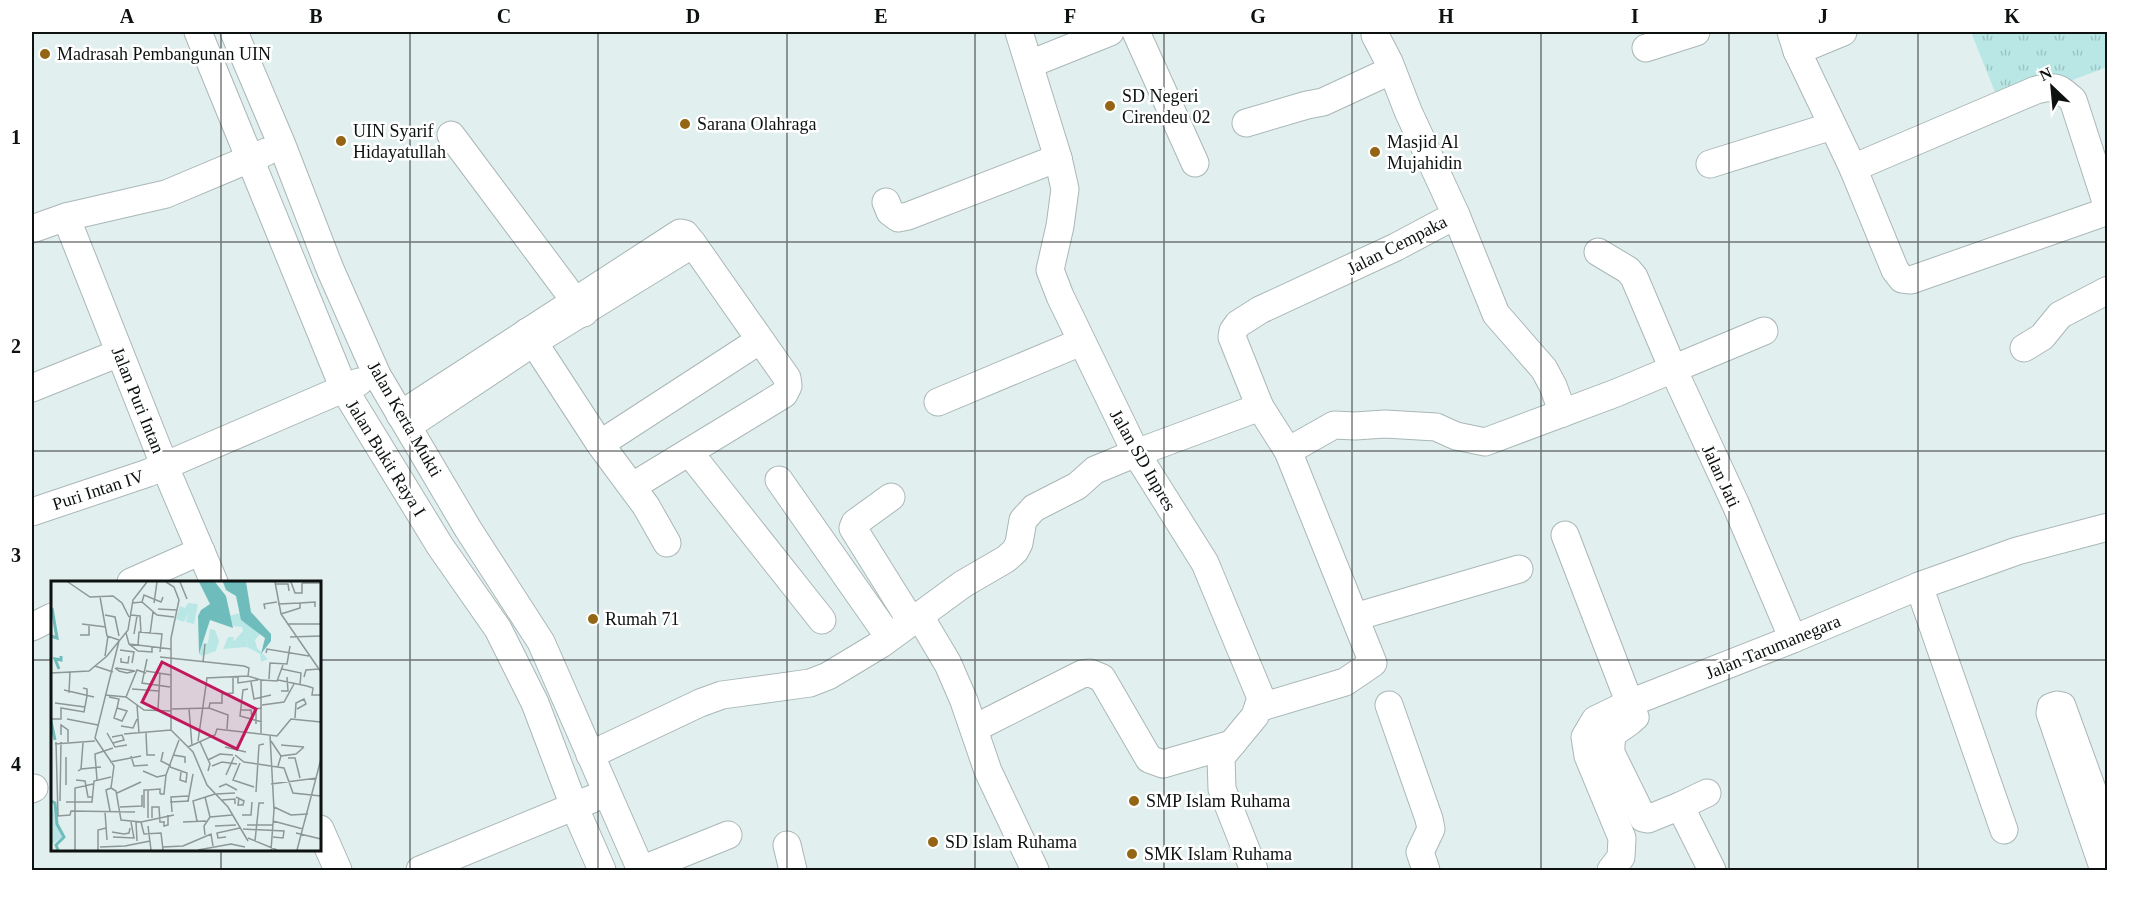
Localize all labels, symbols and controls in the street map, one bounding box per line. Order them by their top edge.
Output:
text: A [120,5,135,27]
text: B [309,5,323,27]
text: C [497,5,511,27]
text: D [686,5,700,27]
text: E [874,5,888,27]
text: F [1064,5,1076,27]
text: G [1250,5,1266,27]
text: H [1438,5,1454,27]
text: I [1631,5,1639,27]
text: J [1818,5,1828,27]
text: K [2004,5,2020,27]
place label: Madrasah Pembangunan UIN [57,44,271,64]
marker: Madrasah Pembangunan UIN [38,47,52,61]
north arrow [2022,57,2082,117]
text: N [2037,64,2055,84]
place label: SD Negeri Cirendeu 02 [1122,86,1210,127]
marker: SD Negeri Cirendeu 02 [1103,99,1117,113]
place label: Sarana Olahraga [697,114,816,134]
marker: Sarana Olahraga [678,117,692,131]
place label: UIN Syarif Hidayatullah [353,121,446,162]
text: 1 [11,126,21,148]
place label: Masjid Al Mujahidin [1387,132,1462,173]
marker: UIN Syarif Hidayatullah [334,134,348,148]
marker: Masjid Al Mujahidin [1368,145,1382,159]
street label: Jalan Cempaka [1344,211,1450,279]
text: 2 [11,335,21,357]
street label: Jalan Puri Intan [108,344,168,456]
street label: Jalan Kerta Mukti [364,358,446,480]
street label: Jalan Bukit Raya I [342,396,430,520]
street label: Jalan SD Inpres [1106,406,1180,514]
street label: Jalan Jati [1698,442,1744,510]
street label: Puri Intan IV [50,466,146,514]
text: 3 [11,544,21,566]
inset map [51,581,321,851]
place label: Rumah 71 [605,609,680,629]
street label: Jalan Tarumanegara [1703,611,1843,683]
marker: Rumah 71 [586,612,600,626]
text: 4 [11,753,21,775]
place label: SMP Islam Ruhama [1146,791,1290,811]
marker: SMP Islam Ruhama [1127,794,1141,808]
place label: SD Islam Ruhama [945,832,1077,852]
marker: SD Islam Ruhama [926,835,940,849]
place label: SMK Islam Ruhama [1144,844,1292,864]
marker: SMK Islam Ruhama [1125,847,1139,861]

